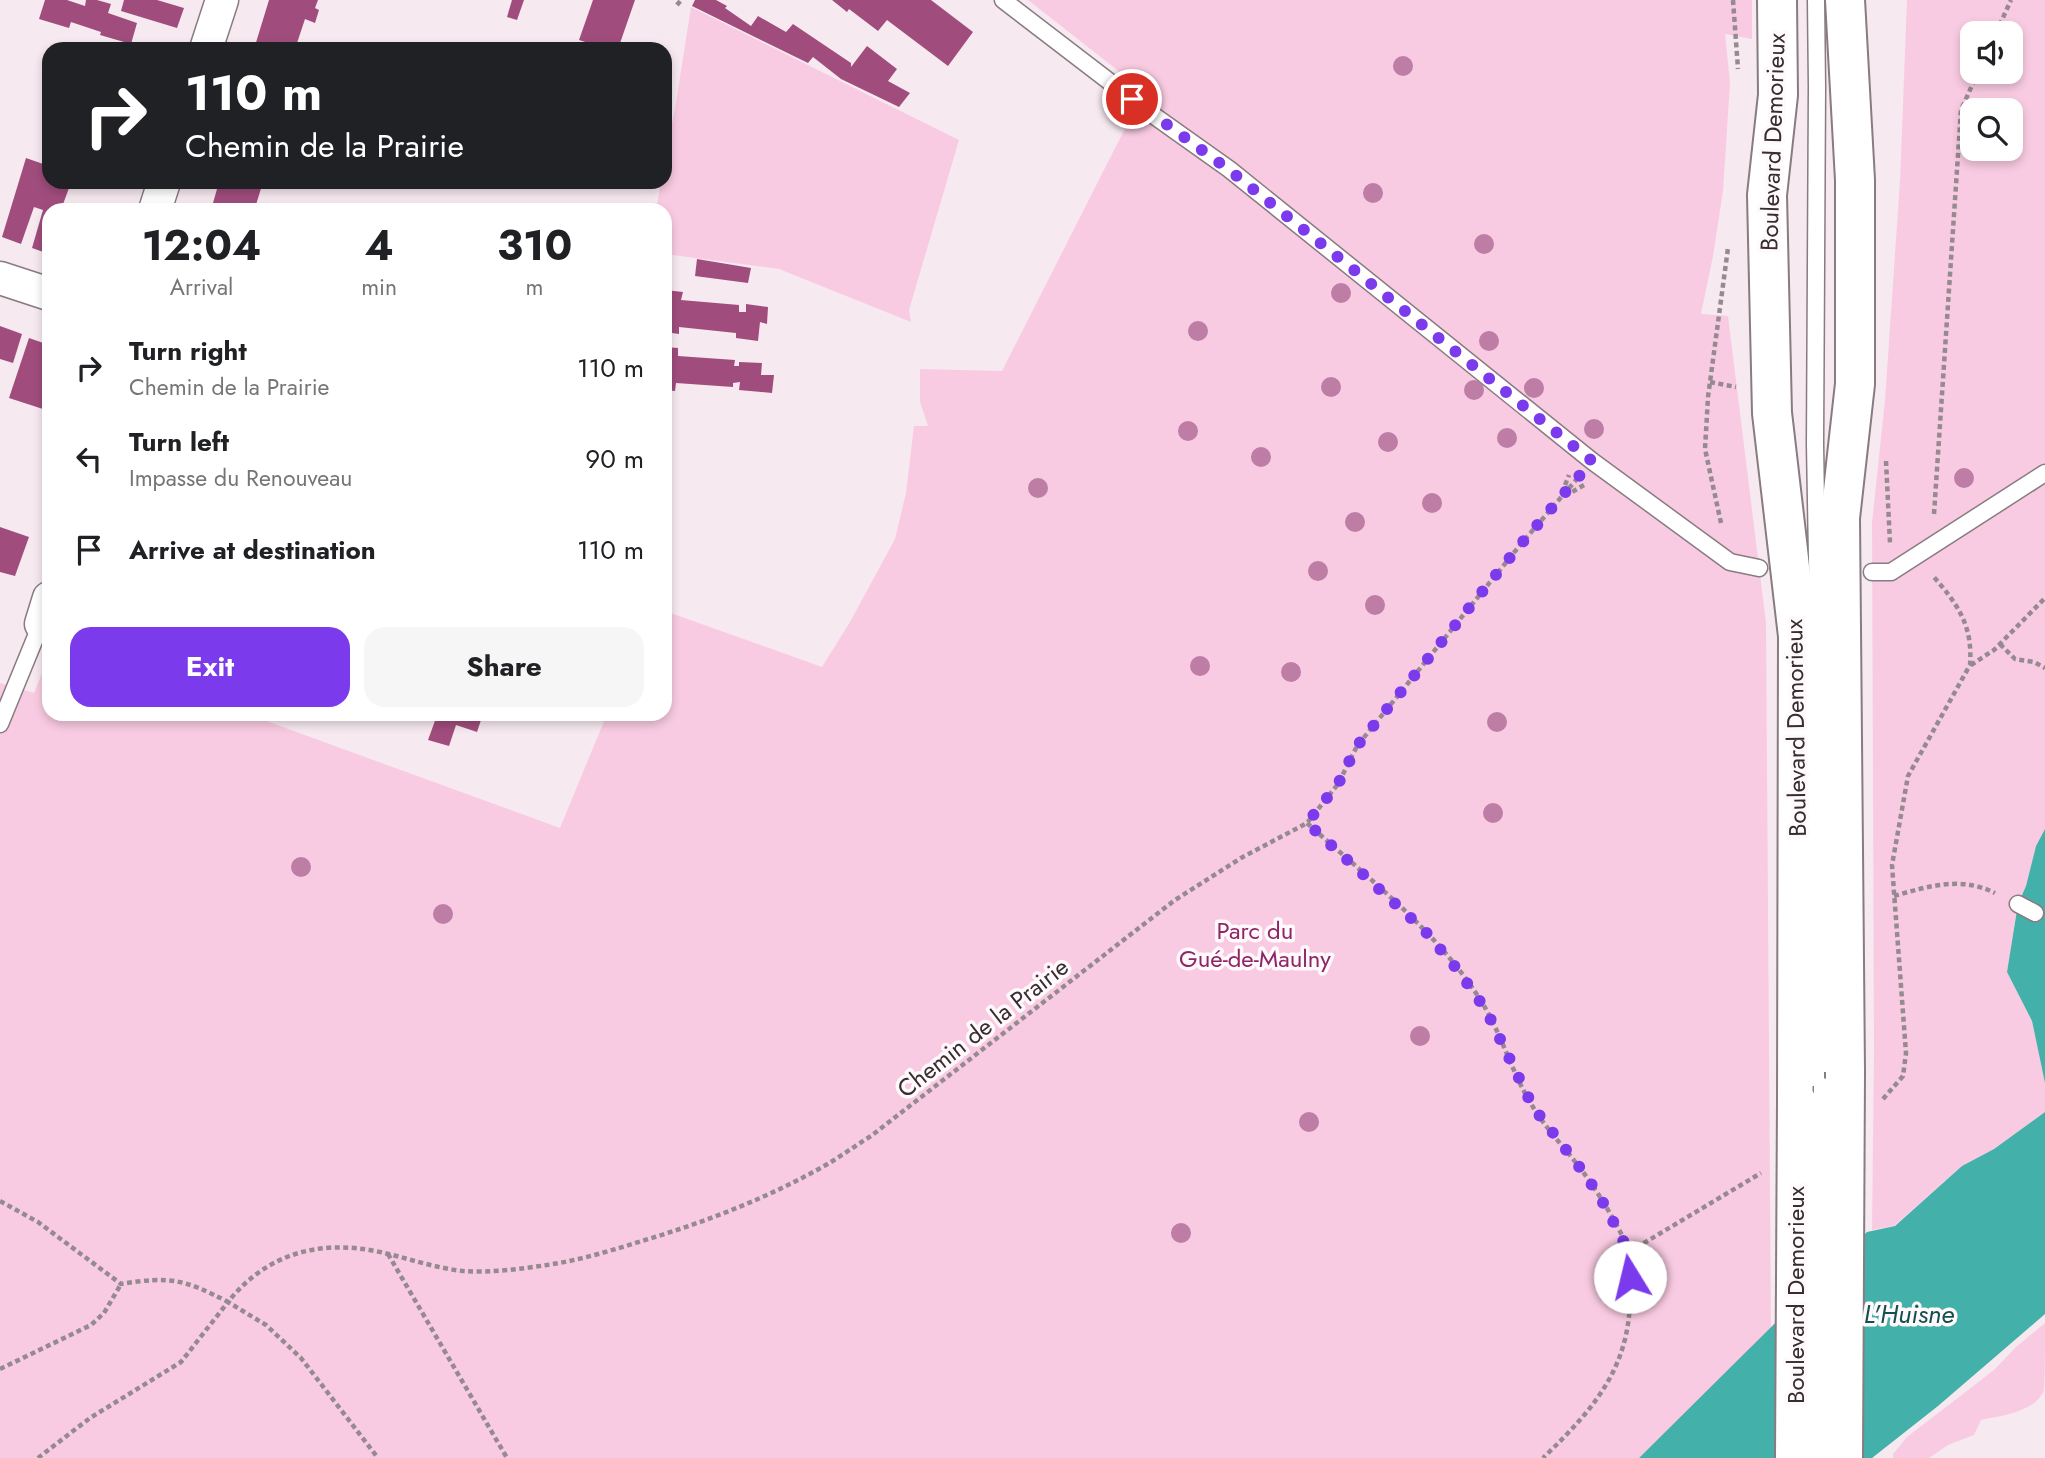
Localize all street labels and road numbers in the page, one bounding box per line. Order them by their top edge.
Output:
street label: Boulevard Demorieux [1751,32,1794,251]
street label: Boulevard Demorieux [1776,618,1815,837]
street label: Chemin de la Prairie [889,949,1076,1106]
street label: Boulevard Demorieux [1778,1185,1813,1404]

